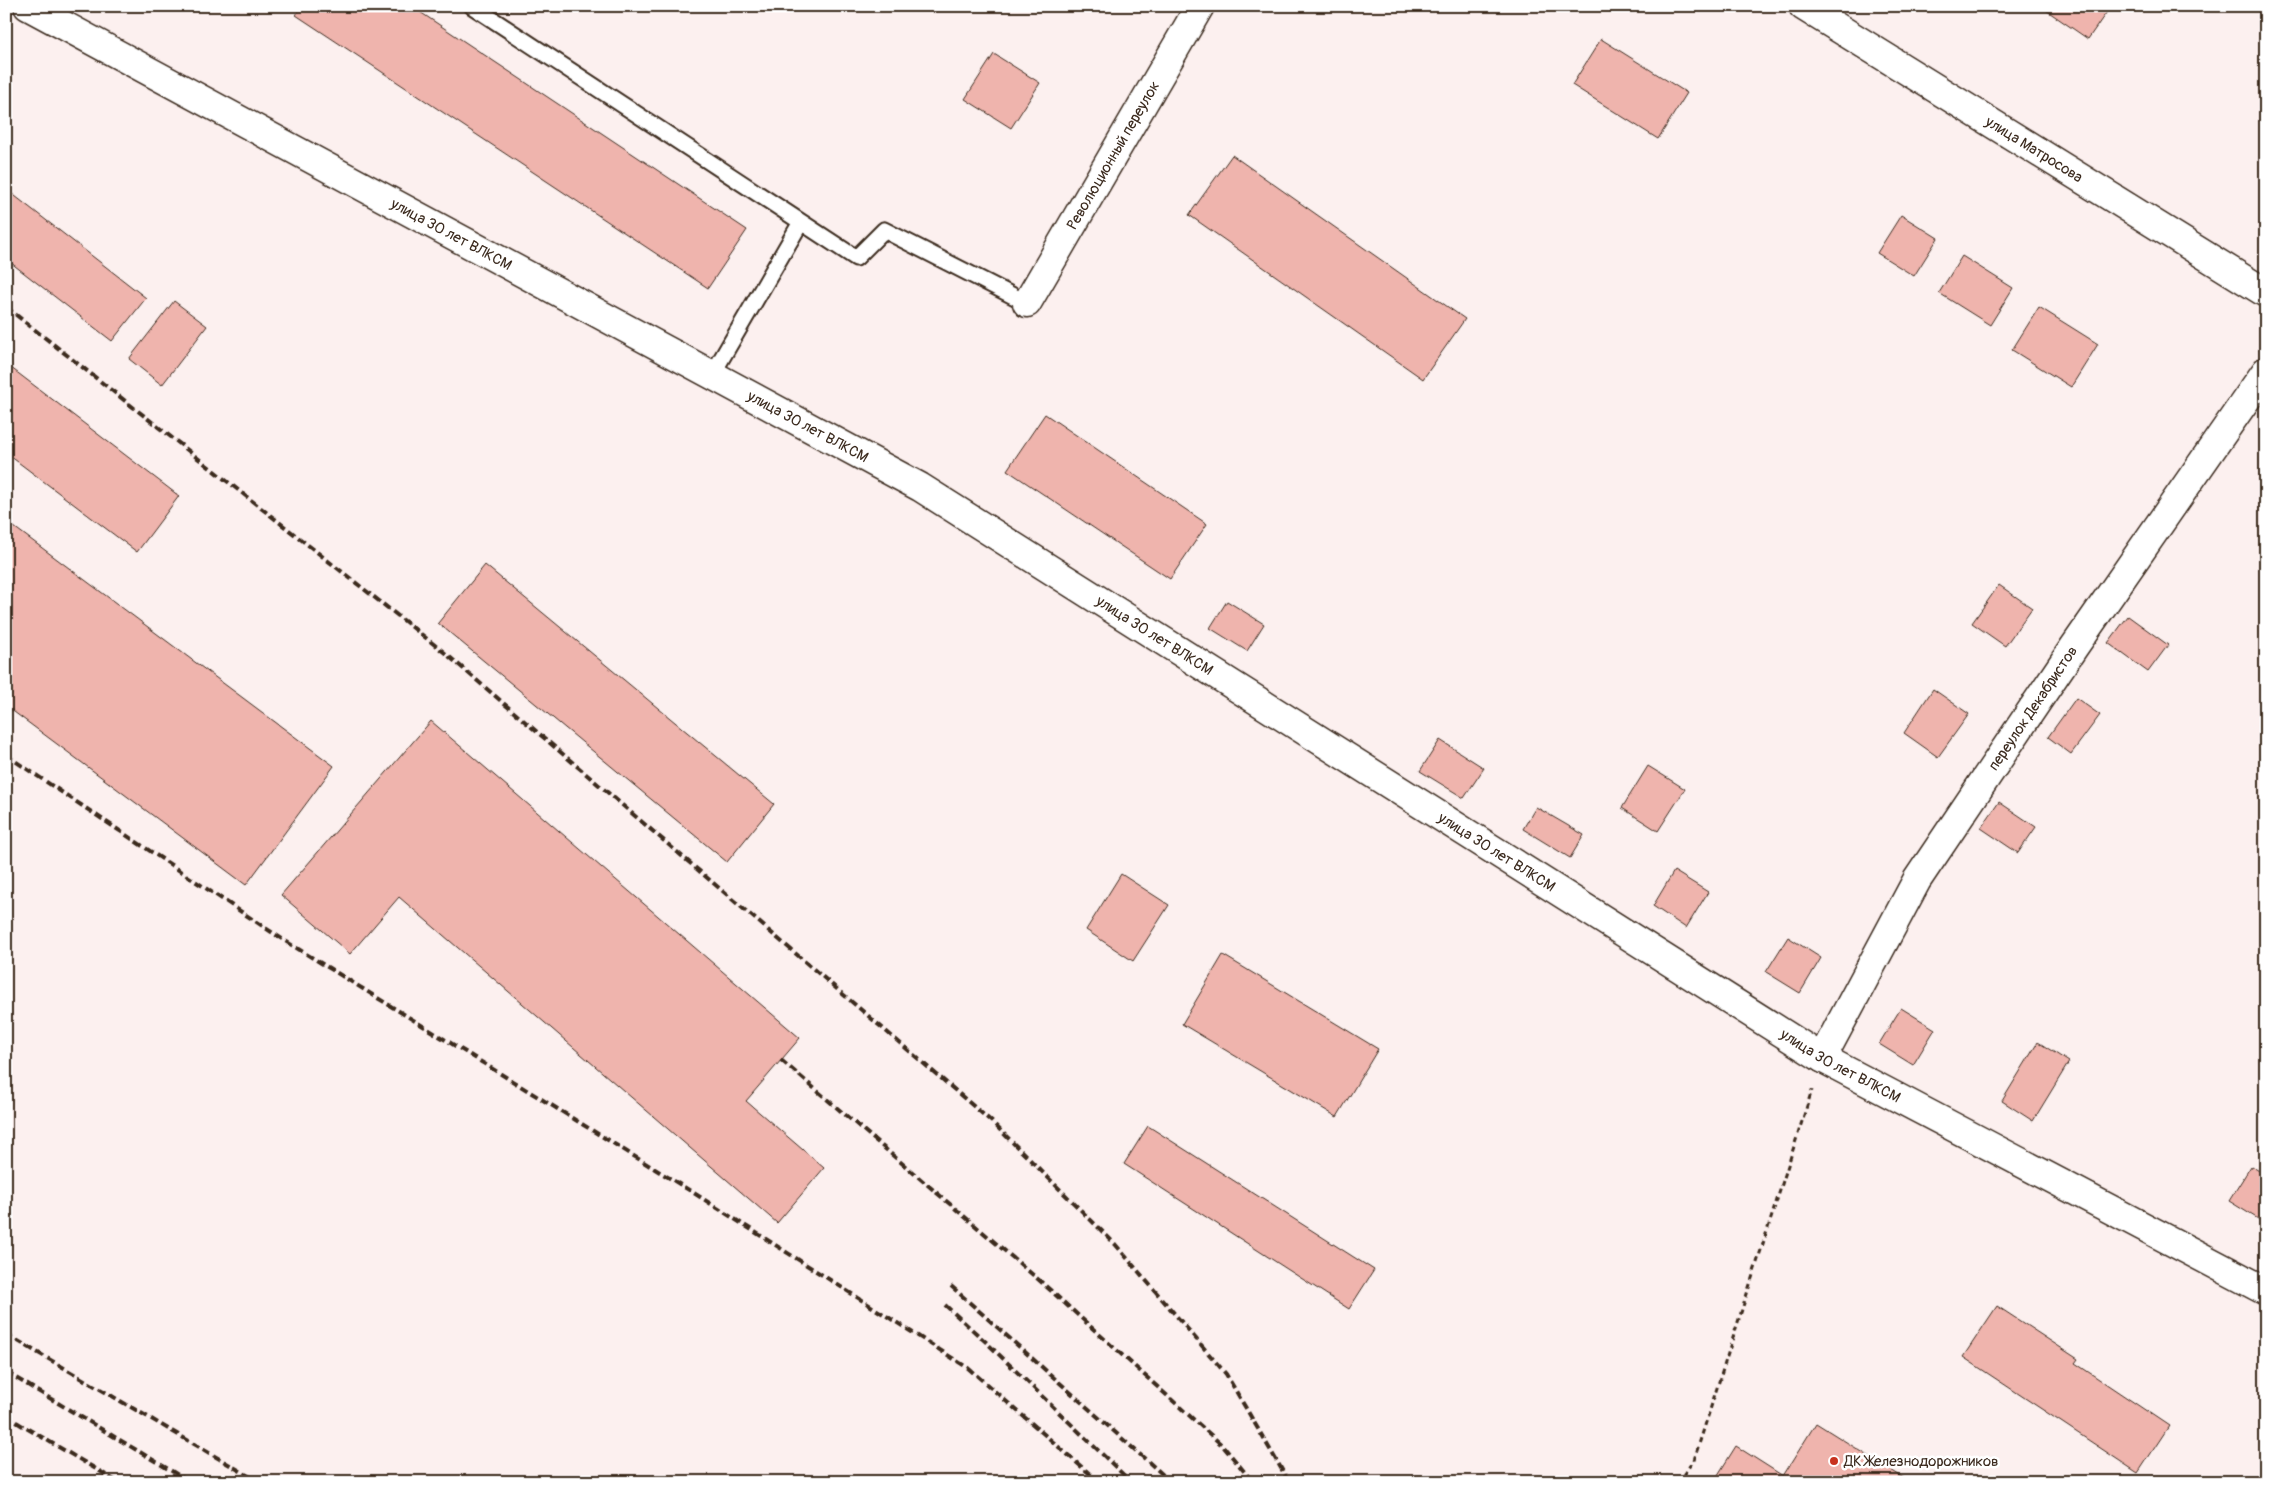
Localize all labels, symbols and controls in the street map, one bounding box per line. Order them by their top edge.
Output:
street label: Революционный переулок [1062,77,1164,233]
street label: улица Матросова [1981,111,2086,187]
street label: улица 30 лет ВЛКСМ [387,193,515,275]
street label: улица 30 лет ВЛКСМ [743,386,872,467]
street label: улица 30 лет ВЛКСМ [1092,591,1217,680]
street label: переулок Декабристов [1984,642,2082,774]
street label: улица 30 лет ВЛКСМ [1434,807,1559,896]
street label: улица 30 лет ВЛКСМ [1776,1024,1904,1107]
place label: ДК Железнодорожников [1843,1452,1998,1471]
marker: ДК Железнодорожников [1828,1455,1840,1467]

